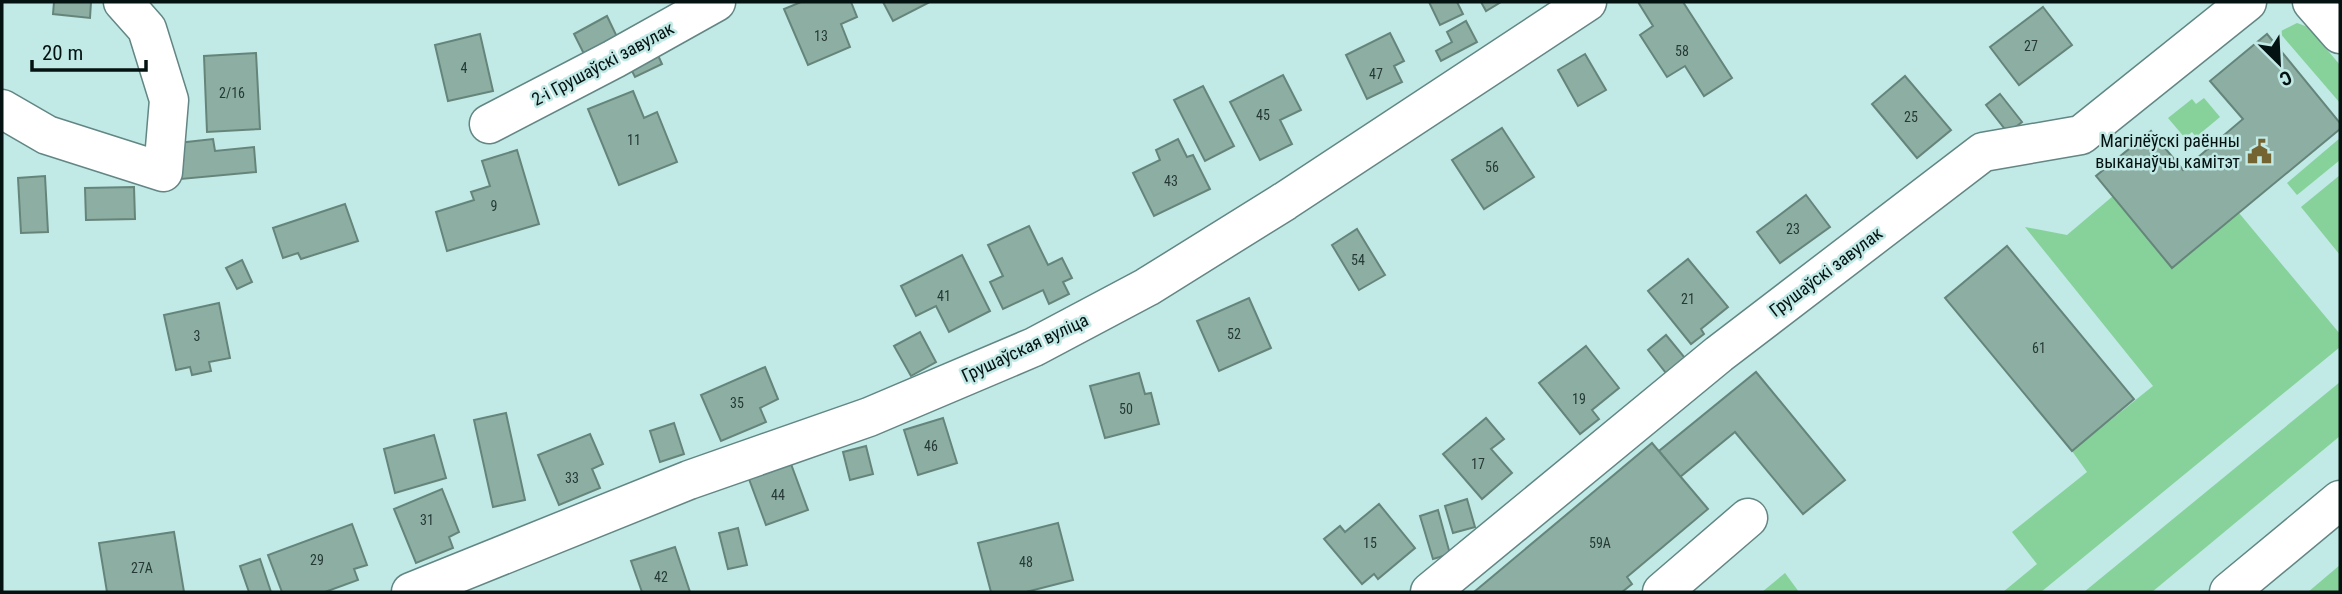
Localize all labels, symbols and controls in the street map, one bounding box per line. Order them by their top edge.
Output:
street label: 2-і Грушаўскі завулак [528,17,678,110]
scale bar [32,28,145,72]
house number: 13 [814,28,828,44]
north arrow [2244,28,2314,98]
house number: 27 [2024,38,2038,54]
text: 20 m [42,41,83,65]
house number: 58 [1675,43,1689,59]
house number: 4 [461,60,468,76]
text: С [2276,65,2295,91]
house number: 47 [1369,66,1383,82]
house number: 2/16 [219,85,245,101]
house number: 45 [1256,107,1270,123]
house number: 25 [1904,109,1918,125]
place label: Магілёўскі раённы выканаўчы камітэт [2095,130,2240,172]
house number: 11 [627,132,641,148]
public building icon: Магілёўскі раённы выканаўчы камітэт [2246,137,2274,165]
house number: 56 [1485,159,1499,175]
house number: 43 [1164,173,1178,189]
house number: 9 [491,198,497,214]
house number: 23 [1786,221,1800,237]
street label: Грушаўскі завулак [1765,222,1887,321]
house number: 54 [1351,252,1365,268]
house number: 41 [937,288,951,304]
house number: 21 [1681,291,1695,307]
street label: Грушаўская вуліца [958,309,1092,386]
house number: 52 [1227,326,1241,342]
house number: 3 [194,328,200,344]
house number: 61 [2032,340,2046,356]
house number: 19 [1572,391,1586,407]
house number: 35 [730,395,744,411]
house number: 50 [1119,401,1133,417]
house number: 46 [924,438,938,454]
house number: 17 [1471,456,1485,472]
house number: 33 [565,470,579,486]
house number: 44 [771,487,785,503]
house number: 31 [420,512,434,528]
house number: 15 [1363,535,1377,551]
house number: 59А [1589,535,1611,551]
house number: 29 [310,552,324,568]
house number: 48 [1019,554,1033,570]
house number: 27А [131,560,153,576]
house number: 42 [654,569,668,585]

